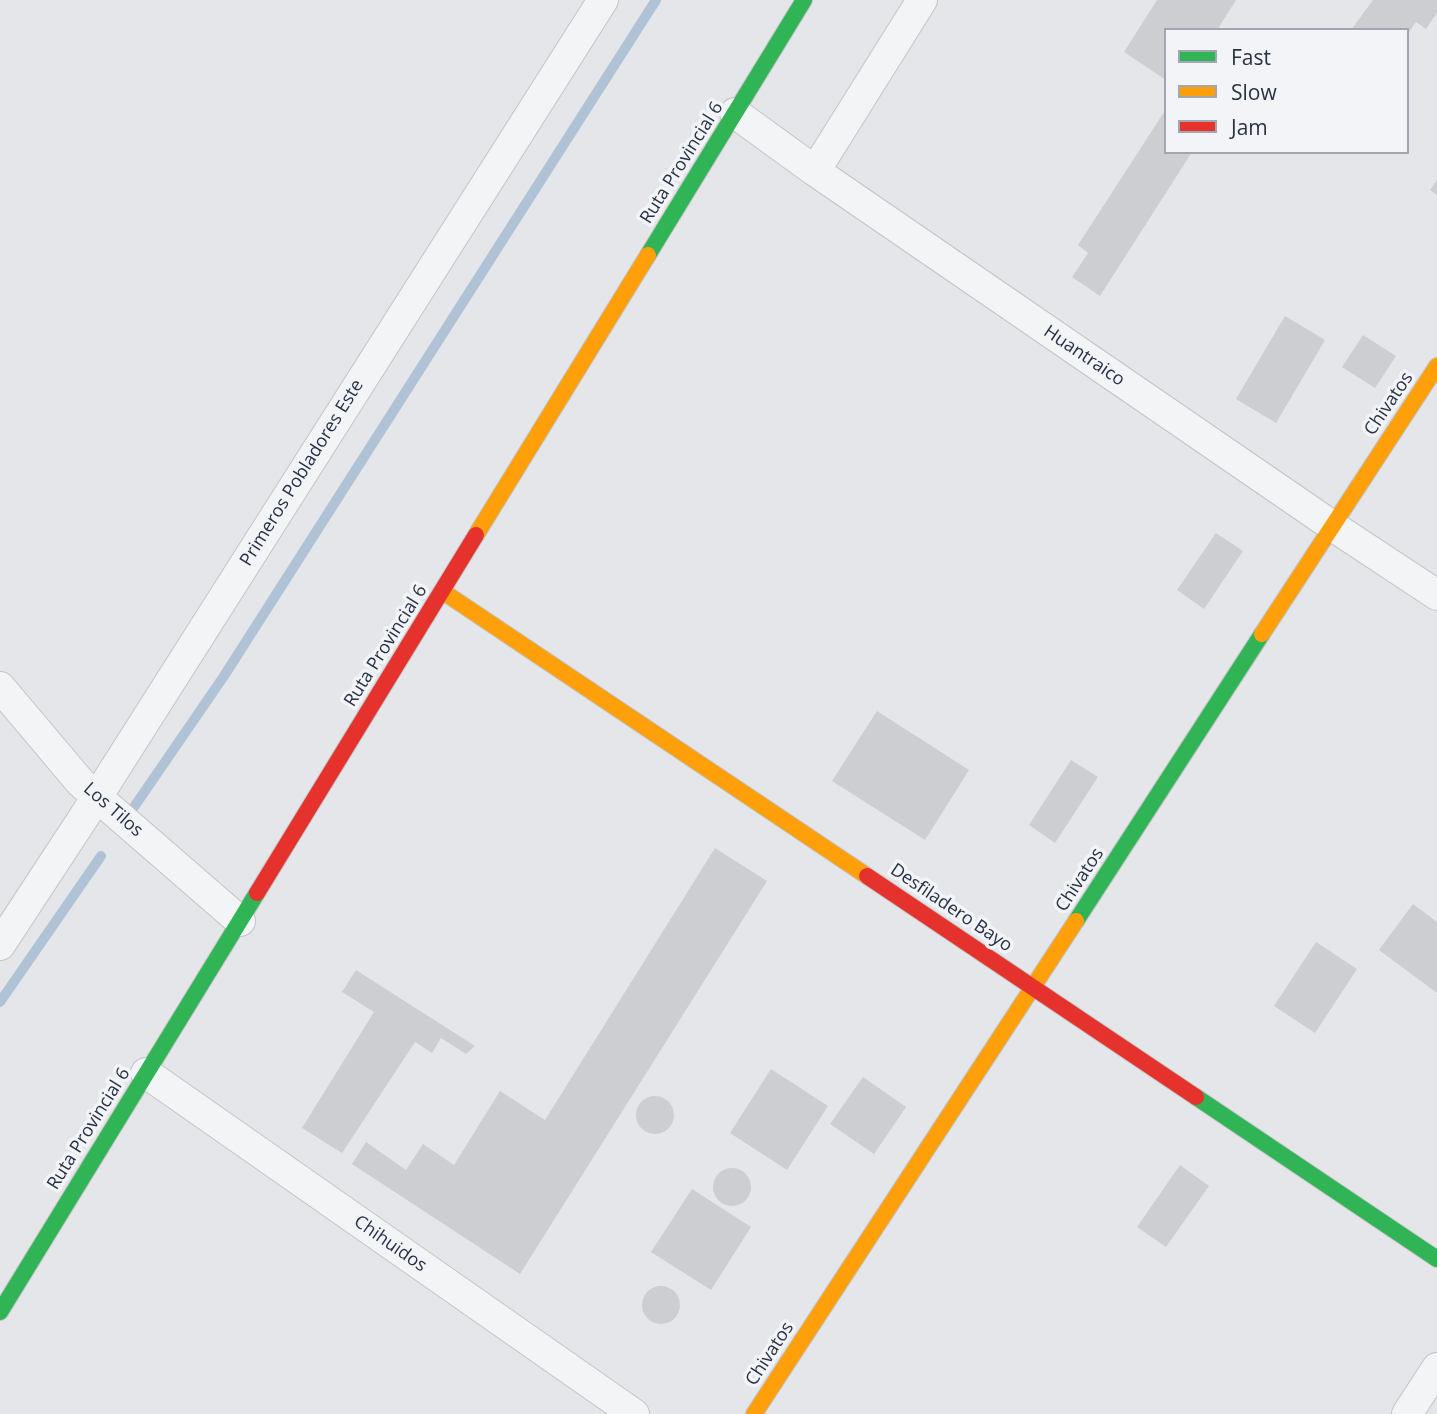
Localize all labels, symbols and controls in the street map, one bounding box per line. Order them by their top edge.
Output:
legend [1164,28,1409,154]
text: Fast [1231,43,1271,71]
text: Slow [1231,78,1277,106]
street label: Ruta Provincial 6 [636,98,728,228]
text: Jam [1231,113,1268,141]
street label: Huantraico [1039,321,1129,391]
street label: Chivatos [1360,368,1418,440]
street label: Primeros Pobladores Este [236,376,368,570]
street label: Ruta Provincial 6 [340,581,432,711]
street label: Los Tilos [79,778,147,842]
street label: Chivatos [1051,844,1109,916]
street label: Desfiladero Bayo [886,859,1016,957]
street label: Ruta Provincial 6 [43,1064,135,1194]
street label: Chihuidos [349,1211,431,1277]
street label: Chivatos [741,1318,799,1390]

